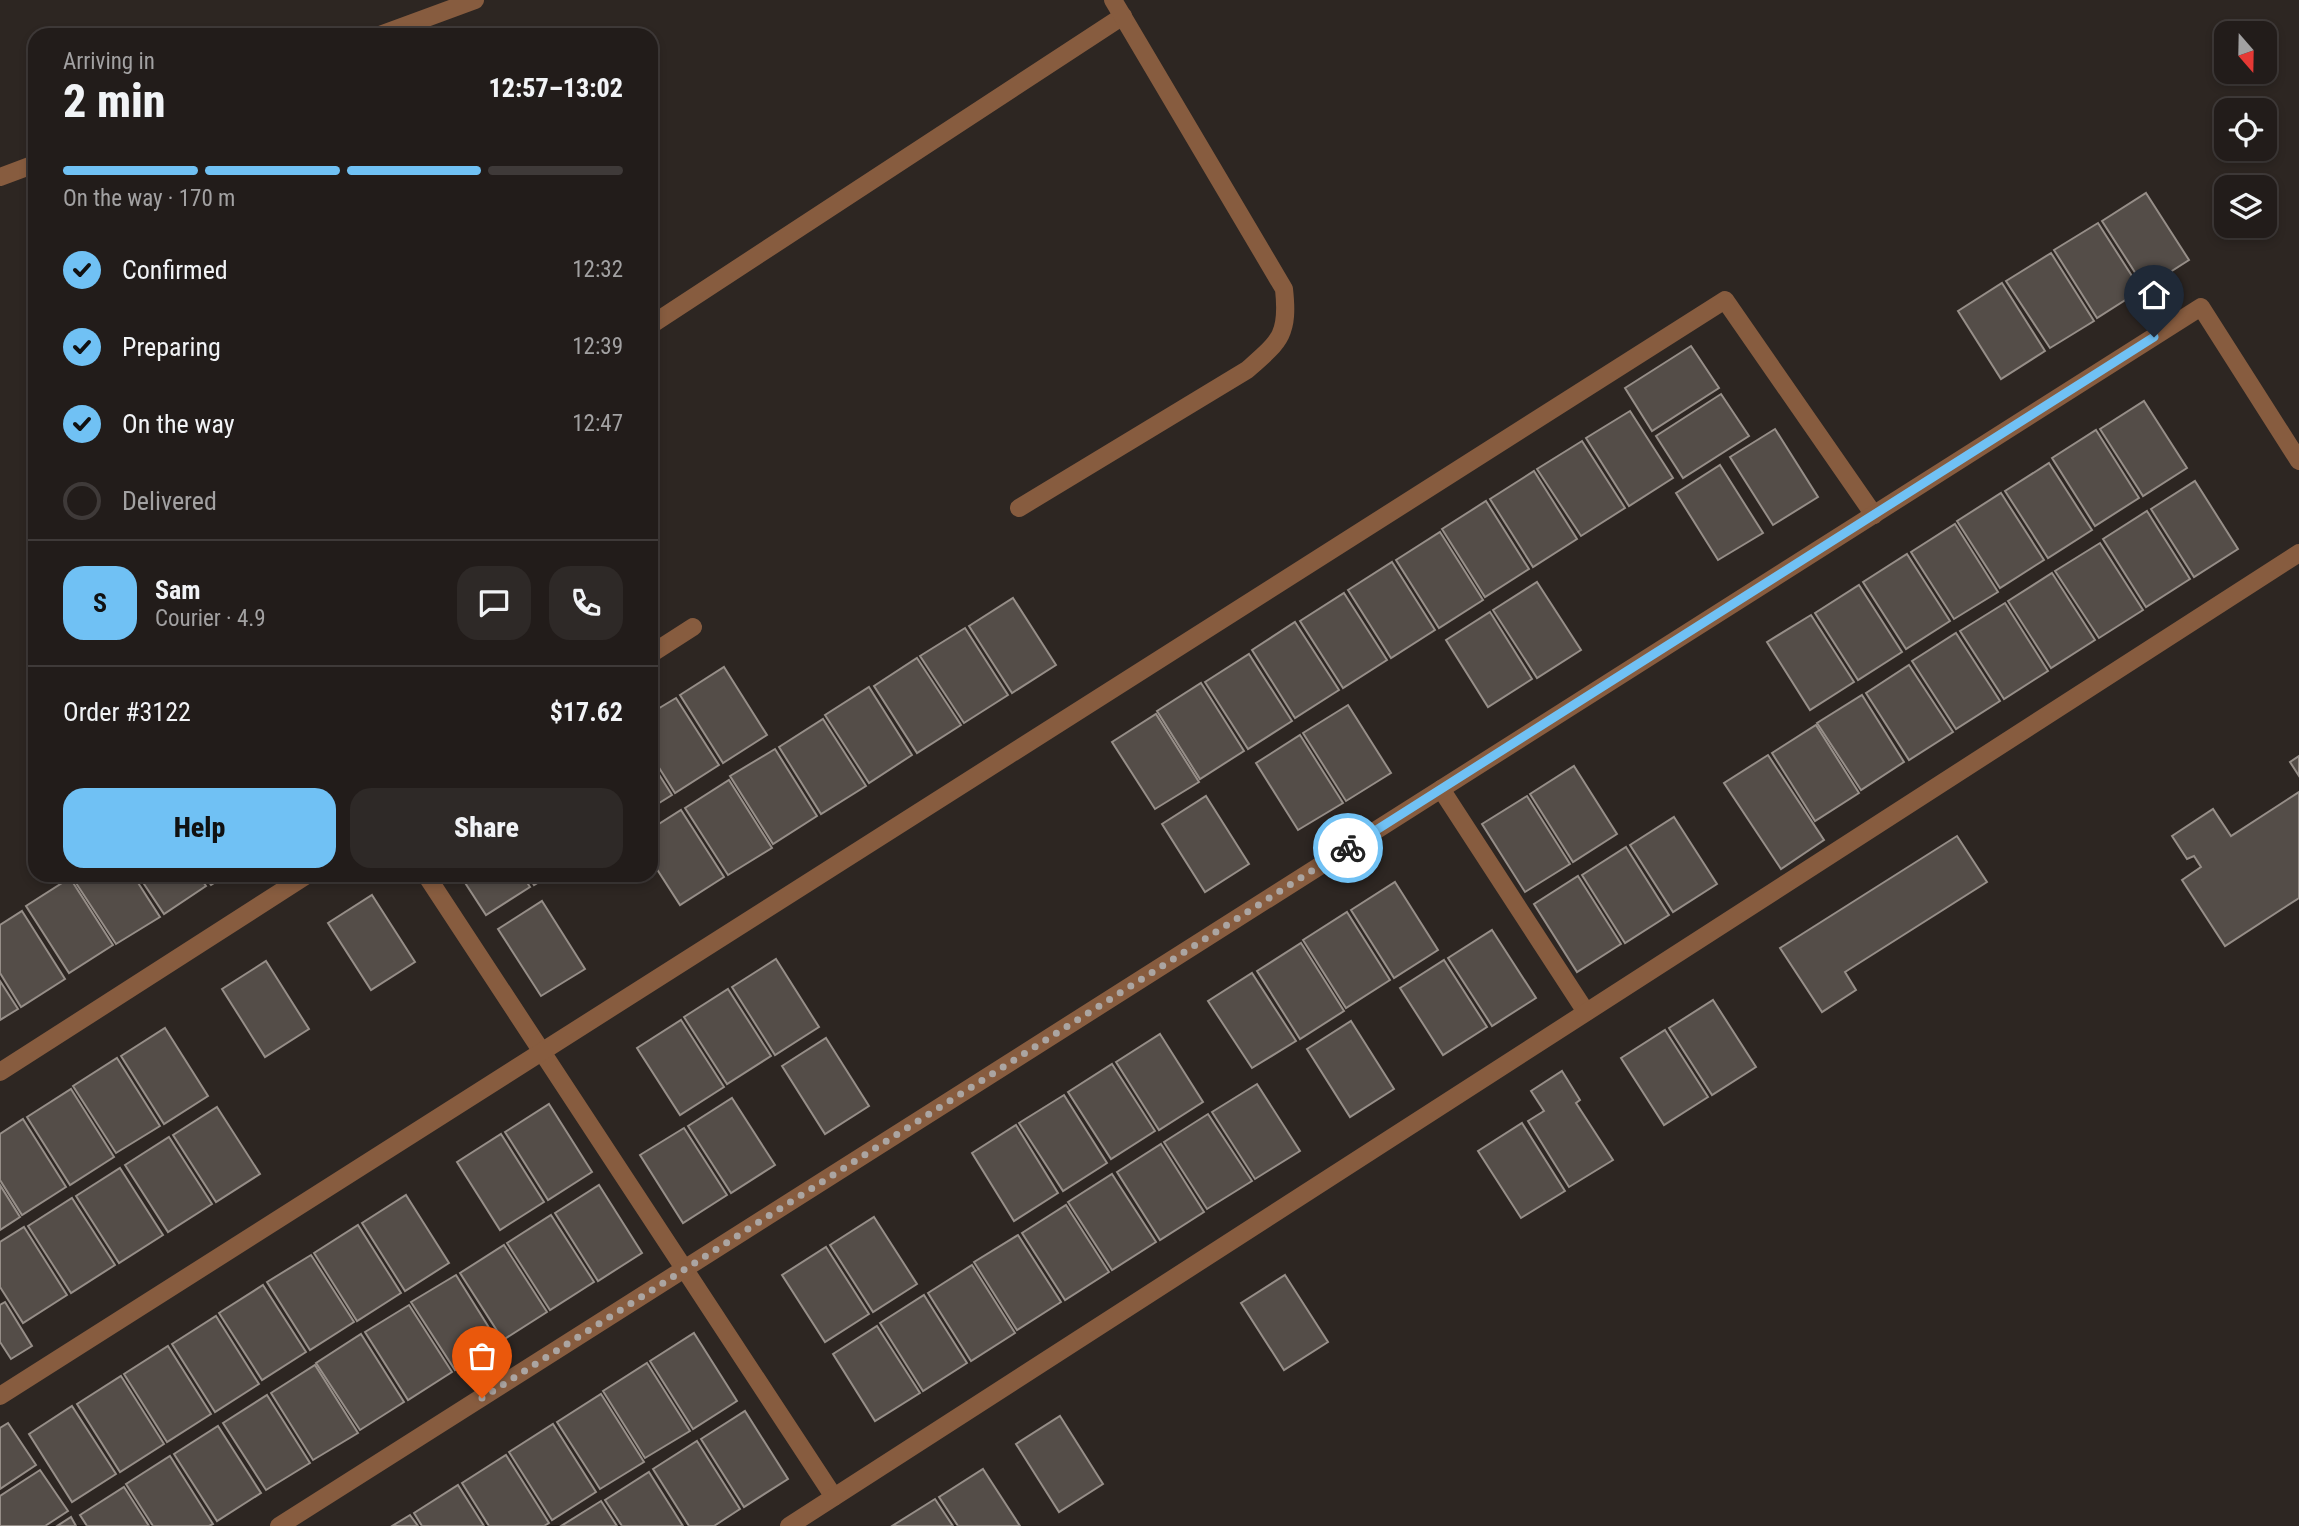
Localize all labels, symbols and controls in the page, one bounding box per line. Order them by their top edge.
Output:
north arrow [2214,21,2277,84]
map controls [2214,21,2277,238]
text: Arriving in [63,48,155,75]
text: 12:57–13:02 [489,73,623,103]
text: 2 min [63,74,166,128]
button: locate [2214,98,2277,161]
button: layers [2214,175,2277,238]
text: On the way · 170 m [63,185,235,212]
icon: check [63,251,101,289]
text: Confirmed [122,255,228,285]
text: 12:32 [572,256,623,283]
pin [2124,265,2184,337]
icon: home [2135,276,2173,314]
icon: check [63,328,101,366]
text: Preparing [122,332,221,362]
text: 12:39 [572,333,623,360]
icon: check [63,405,101,443]
text: On the way [122,409,235,439]
text: 12:47 [572,410,623,437]
text: Delivered [122,486,217,516]
button: chat [457,566,531,640]
button: phone [549,566,623,640]
text: Sam [155,575,201,605]
text: S [93,588,107,618]
text: Courier · 4.9 [155,605,266,632]
text: Order #3122 [63,697,191,727]
text: $17.62 [550,697,623,727]
button: Help [63,788,336,868]
button: Share [350,788,623,868]
courier [1313,813,1383,883]
icon: bike [1329,829,1367,867]
pin [452,1326,512,1398]
icon: bag [463,1337,501,1375]

